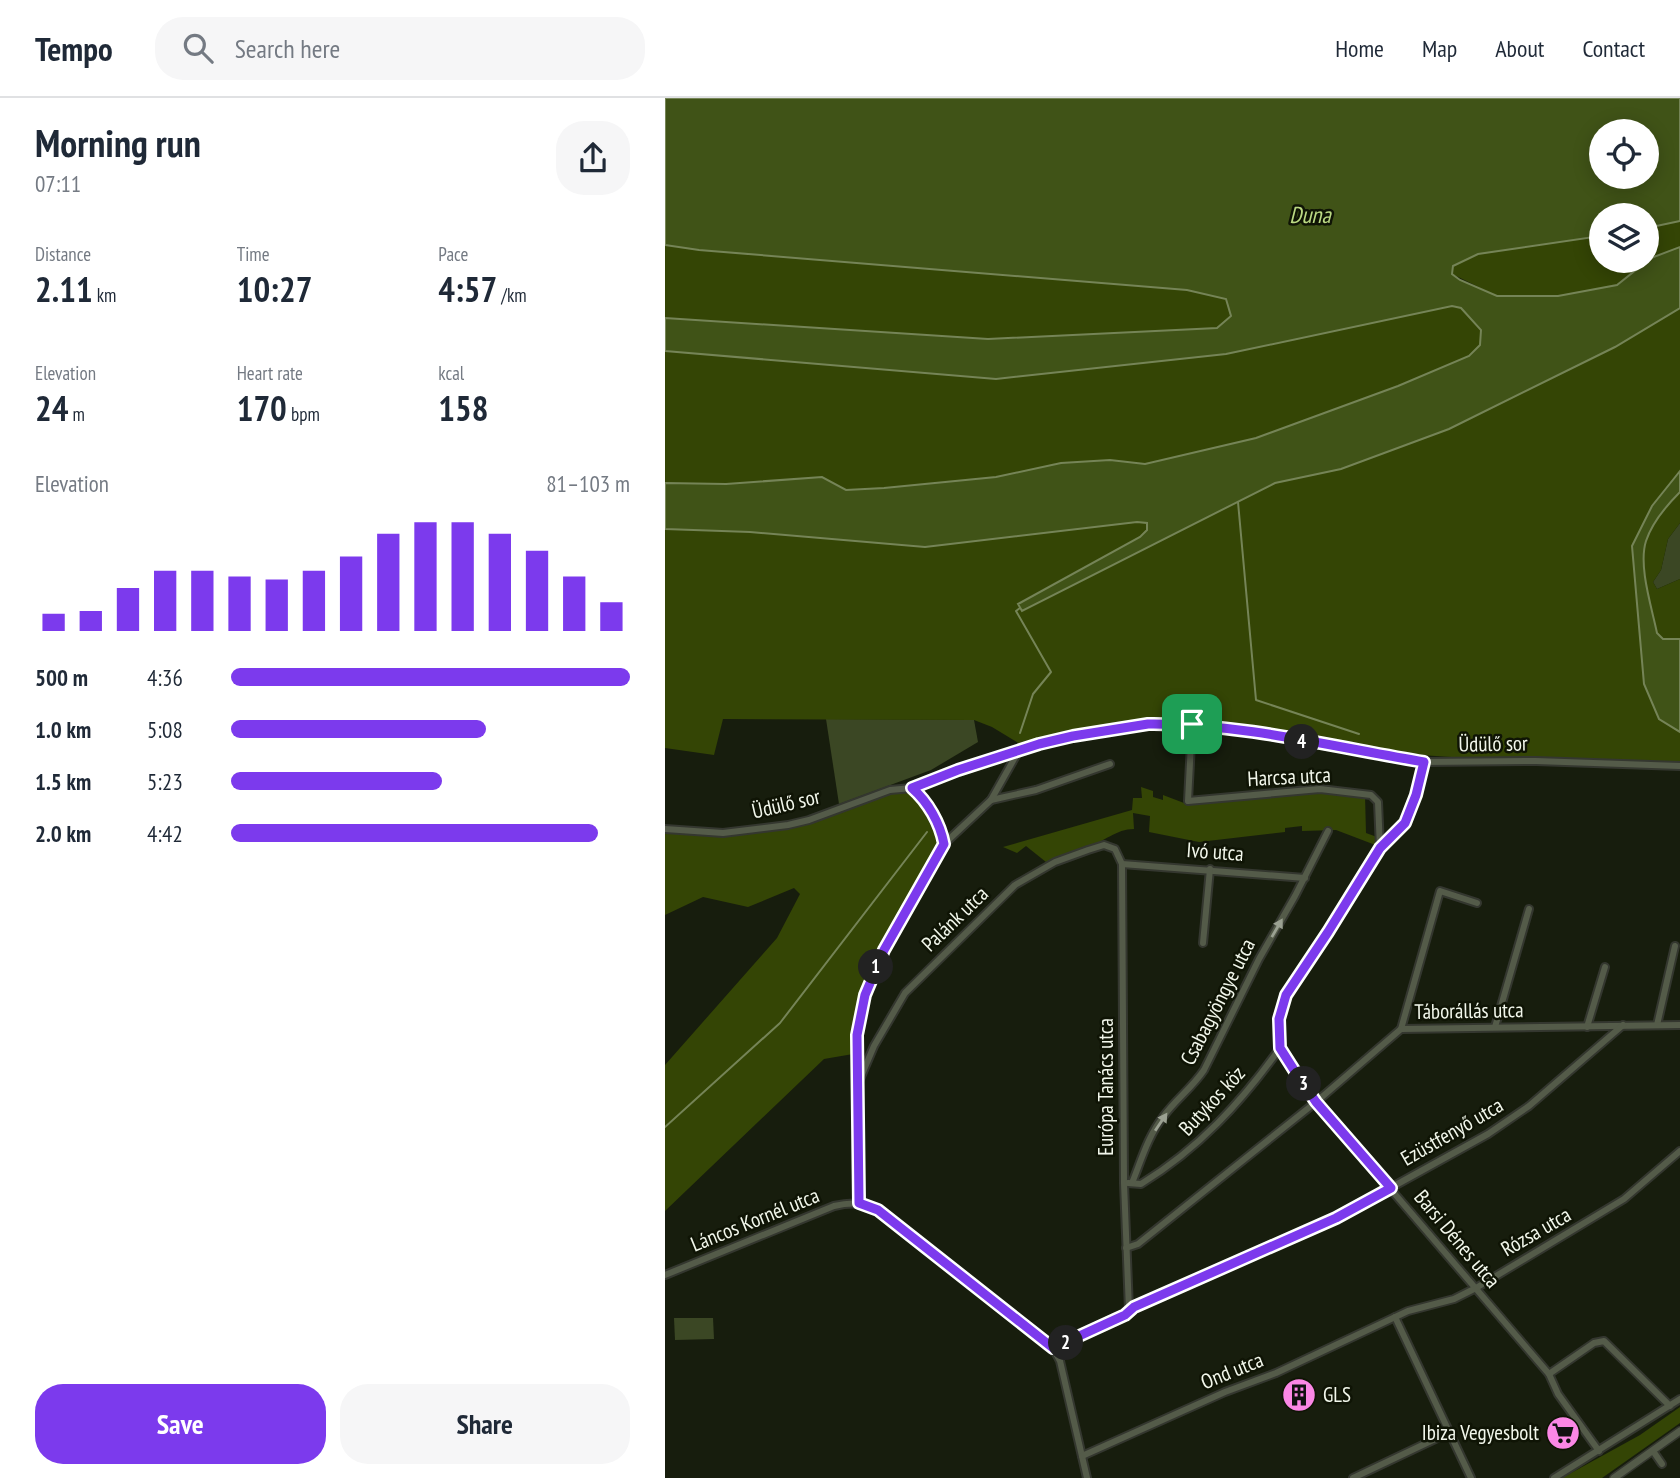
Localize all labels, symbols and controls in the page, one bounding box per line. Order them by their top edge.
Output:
search box [155,17,645,80]
text: Tempo [35,27,113,70]
icon: search [179,29,217,67]
text: Search here [235,32,340,65]
text: Home [1335,33,1384,64]
text: Map [1422,33,1457,64]
text: About [1495,33,1544,64]
text: Contact [1582,33,1645,64]
text: Morning run [35,118,201,167]
map controls [1589,119,1659,273]
button: locate [1589,119,1659,189]
button: share [556,121,630,195]
text: 07:11 [35,169,81,198]
water label: Duna [1289,200,1332,229]
button: layers [1589,203,1659,273]
text: Distance [35,242,91,266]
text: Time [237,242,270,266]
text: Pace [438,242,468,266]
text: 2.11 [35,266,93,312]
text: 10:27 [237,266,312,312]
text: 4:57 [438,266,497,312]
text: km [93,283,116,307]
text: /km [497,283,527,307]
text: Elevation [35,361,96,385]
text: Heart rate [237,361,303,385]
text: kcal [438,361,464,385]
text: 24 [35,385,68,431]
text: 170 [237,385,287,431]
text: 158 [438,385,489,431]
text: m [68,402,85,426]
text: bpm [287,402,320,426]
text: Elevation [35,469,109,498]
text: 81–103 m [546,469,630,498]
text: 500 m [35,663,88,692]
text: 4:36 [147,663,183,692]
pin [1162,694,1222,754]
icon: arrive [1173,705,1211,743]
text: 1.0 km [35,715,91,744]
text: 5:08 [147,715,183,744]
pin: 4 [1285,724,1319,760]
text: 4 [1297,729,1306,753]
street label: Üdülő sor [1458,729,1528,758]
street label: Harcsa utca [1247,761,1331,792]
text: 1.5 km [35,767,91,796]
text: 5:23 [147,767,183,796]
street label: Üdülő sor [749,782,823,824]
text: 2.0 km [35,819,91,848]
text: 4:42 [147,819,183,848]
street label: Ivó utca [1186,836,1244,867]
street label: Palánk utca [916,880,994,957]
one-way arrow [1270,919,1283,938]
street label: Csabagyöngye utca [1174,934,1261,1070]
pin: 1 [859,950,893,984]
text: 1 [871,954,880,978]
street label: Táborállás utca [1414,996,1524,1025]
street label: Európa Tanács utca [1092,1018,1119,1156]
street label: Butykos köz [1173,1060,1251,1141]
pin: 3 [1287,1066,1321,1102]
text: 3 [1299,1071,1308,1095]
street label: Ezüstfenyő utca [1396,1091,1508,1172]
one-way arrow [1154,1112,1167,1132]
street label: Láncos Kornél utca [687,1181,823,1258]
street label: Barsi Dénes utca [1409,1184,1506,1293]
street label: Rózsa utca [1496,1201,1575,1262]
pin: 2 [1049,1326,1083,1360]
text: 2 [1061,1330,1070,1354]
street label: Ond utca [1197,1346,1267,1395]
building icon: GLS [1280,1376,1318,1414]
place label: GLS [1323,1381,1351,1408]
button: Save [35,1384,326,1464]
button: Share [340,1384,630,1464]
supermarket icon: Ibiza Vegyesbolt [1544,1414,1582,1452]
place label: Ibiza Vegyesbolt [1422,1419,1539,1446]

